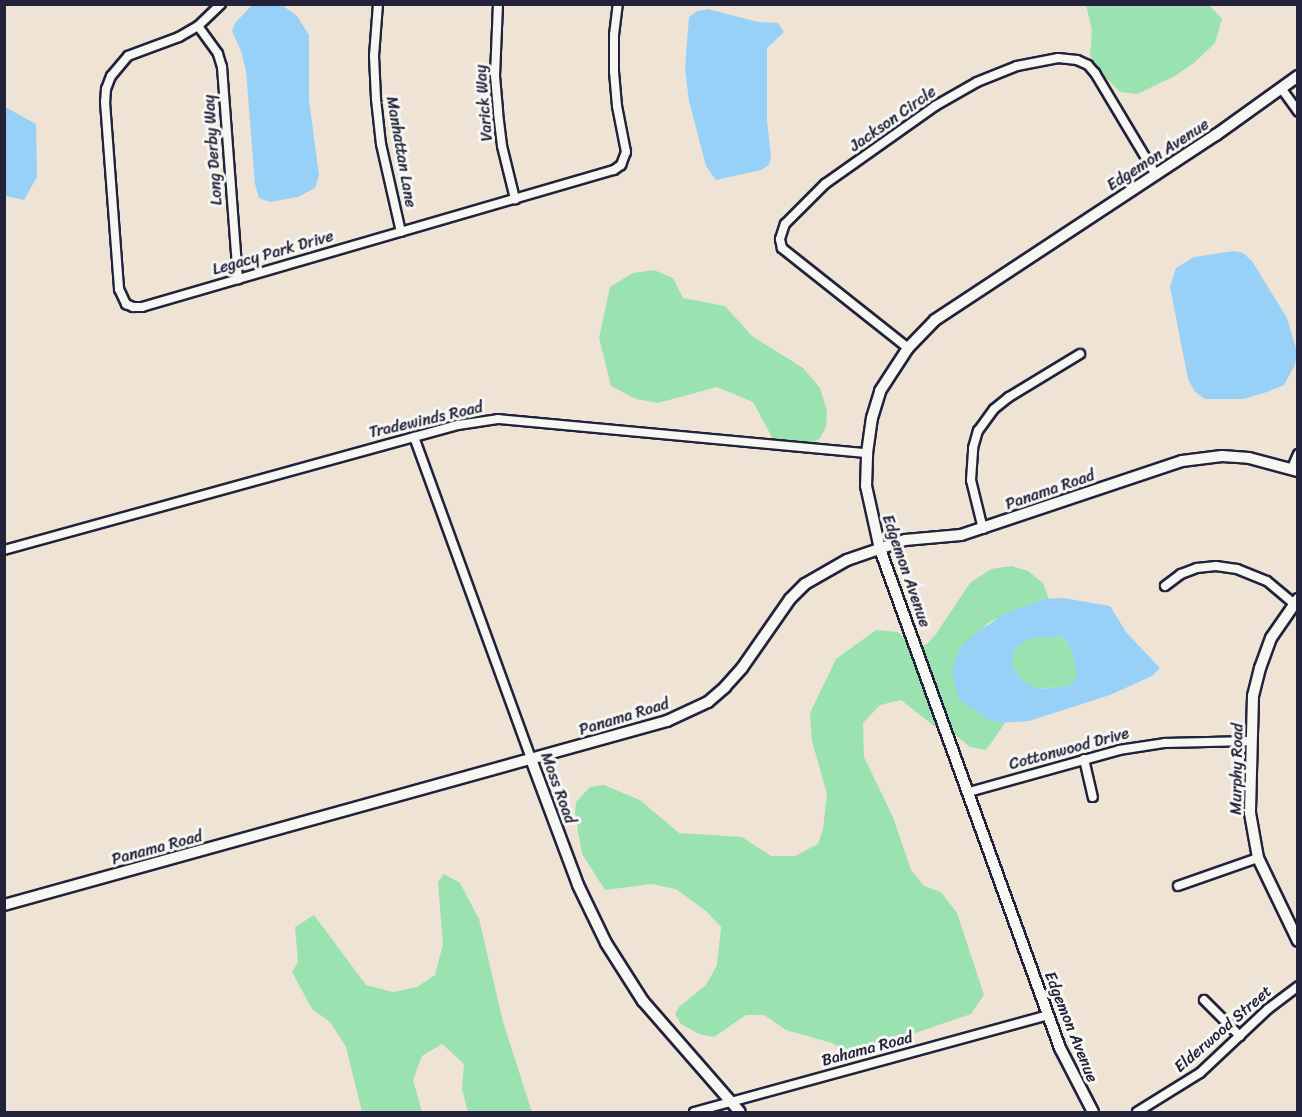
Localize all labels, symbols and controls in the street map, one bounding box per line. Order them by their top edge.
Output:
street label: Varick Way [471,64,497,142]
street label: Jackson Circle [846,82,940,156]
street label: Long Derby Way [200,94,226,206]
street label: Manhattan Lane [382,95,420,209]
street label: Edgemon Avenue [1103,115,1213,195]
street label: Legacy Park Drive [210,227,336,279]
street label: Tradewinds Road [367,398,485,442]
street label: Panama Road [1003,466,1097,514]
street label: Edgemon Avenue [878,512,934,630]
street label: Panama Road [577,694,671,740]
street label: Murphy Road [1227,723,1247,815]
street label: Cottonwood Drive [1007,724,1131,774]
street label: Moss Road [536,750,580,826]
street label: Panama Road [110,827,204,869]
street label: Edgemon Avenue [1040,969,1102,1085]
street label: Elderwood Street [1170,981,1276,1077]
street label: Bahama Road [819,1028,915,1070]

